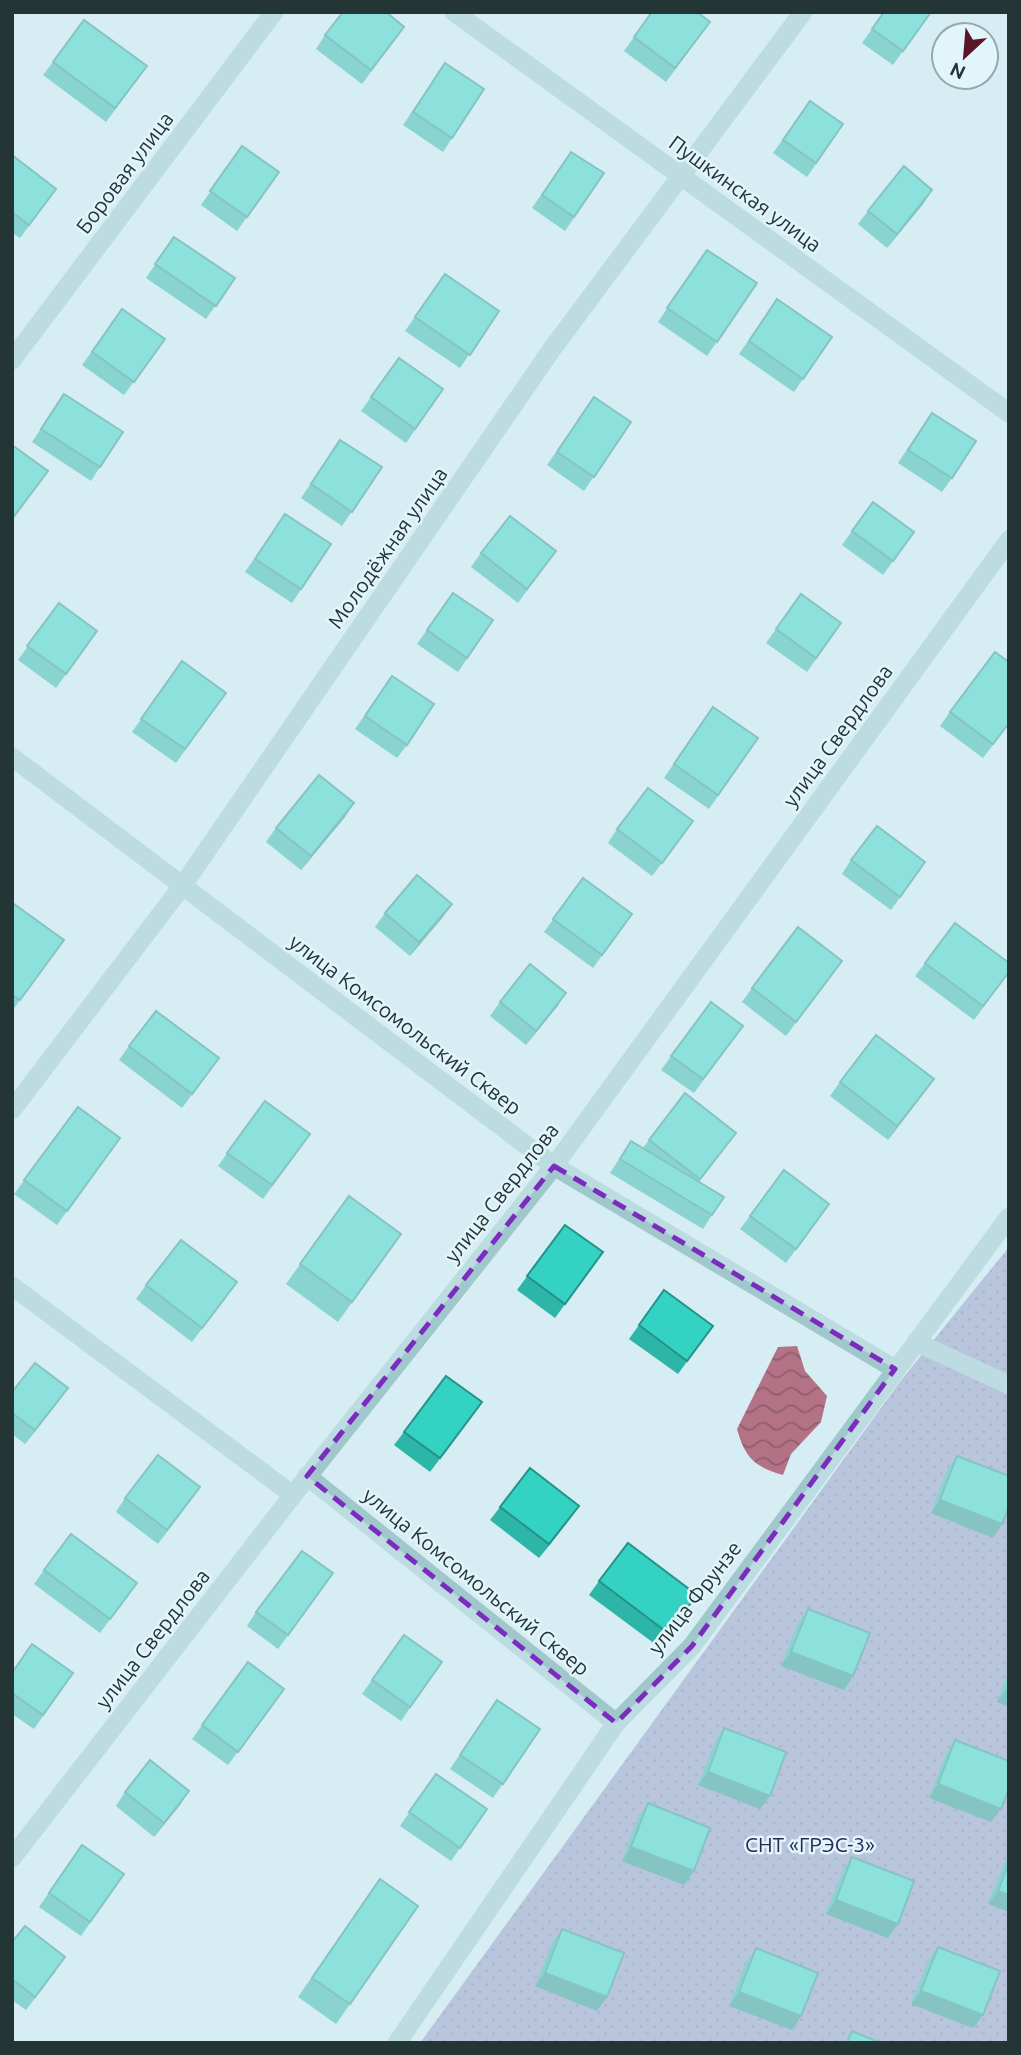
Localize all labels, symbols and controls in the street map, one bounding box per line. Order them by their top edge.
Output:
north arrow [930,21,1000,91]
text: N [946,58,969,84]
street label: Боровая улица [71,107,178,238]
street label: Пушкинская улица [665,130,826,256]
street label: Молодёжная улица [323,462,452,633]
street label: улица Свердлова [777,659,897,811]
street label: улица Комсомольский Сквер [285,929,526,1119]
street label: улица Свердлова [439,1118,563,1267]
street label: улица Комсомольский Сквер [359,1482,595,1680]
street label: улица Фрунзе [643,1536,746,1659]
street label: улица Свердлова [90,1564,214,1713]
park label: СНТ «ГРЭС-3» [745,1832,875,1856]

